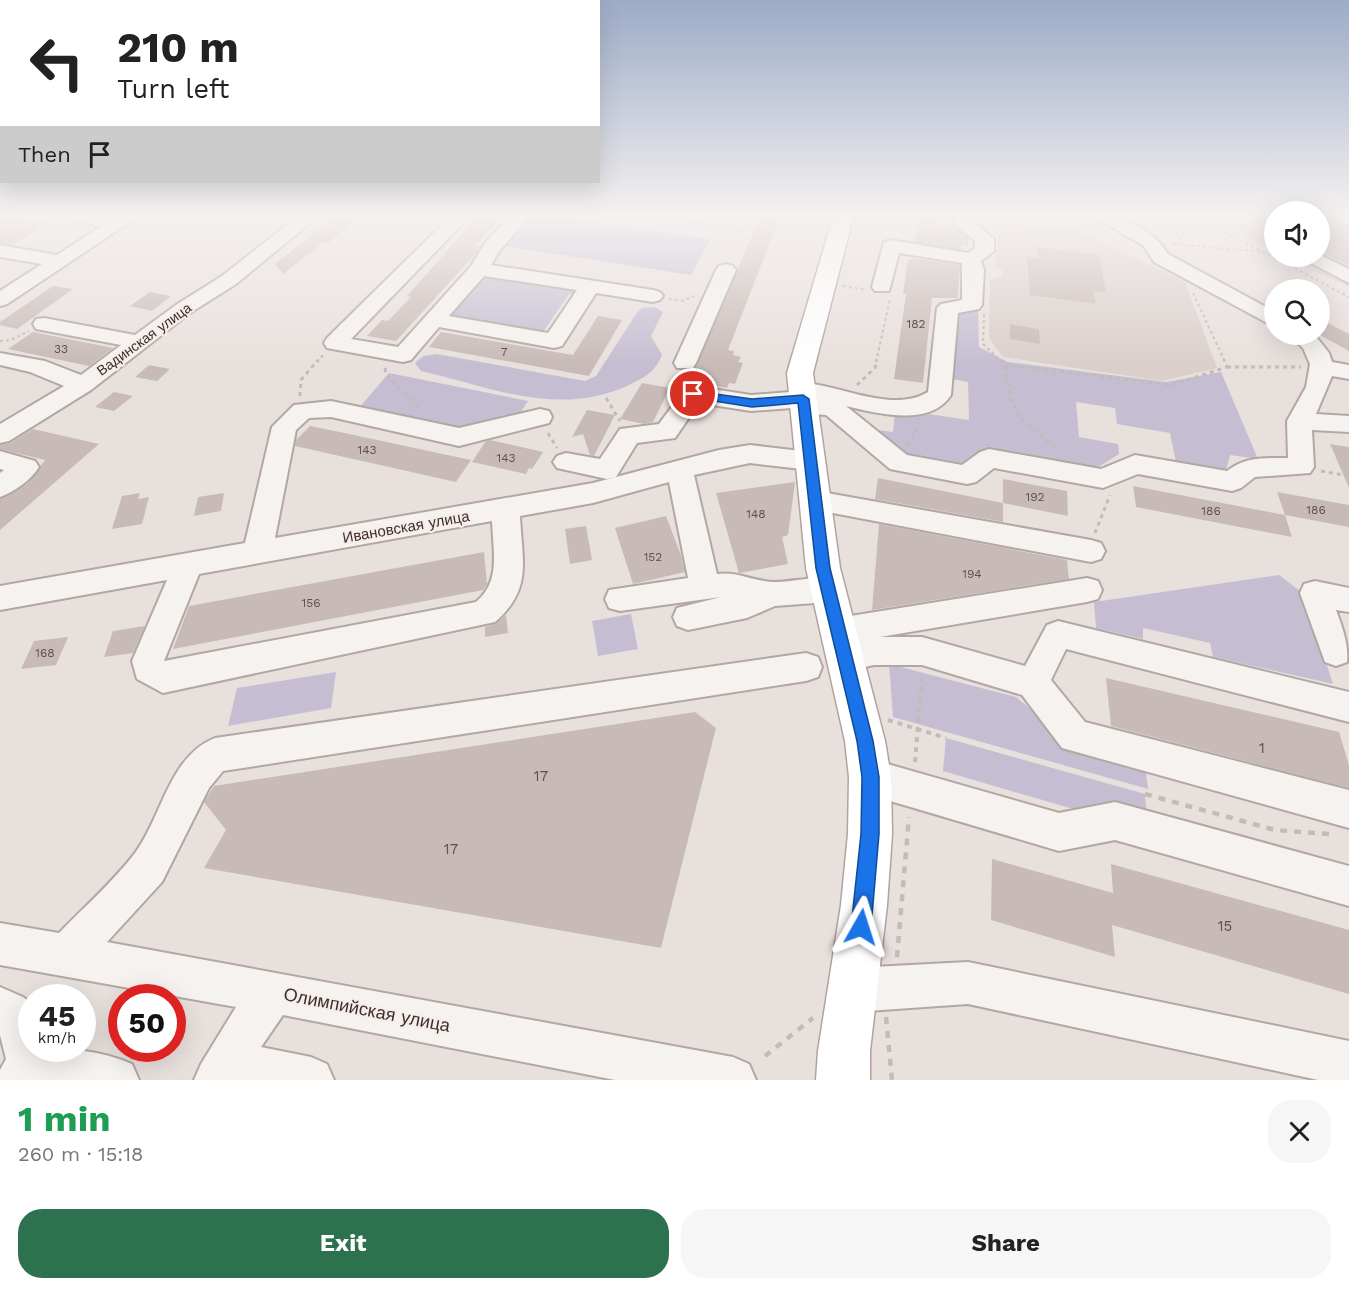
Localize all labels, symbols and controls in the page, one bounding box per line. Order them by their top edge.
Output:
text: 210 m [117,23,239,72]
icon: left [18,24,96,102]
text: Turn left [117,73,229,105]
icon: arrive [83,138,116,171]
text: Then [18,142,71,167]
map controls [1264,201,1330,345]
button: sound [1264,201,1330,267]
button: search [1264,279,1330,345]
street label: Вадинская улица [94,299,195,379]
house number: 182 [906,317,926,331]
house number: 33 [54,342,68,356]
house number: 7 [501,345,508,359]
pin [667,368,718,419]
icon: arrive [676,377,709,410]
house number: 143 [357,443,377,457]
house number: 143 [496,451,516,465]
house number: 192 [1025,490,1045,504]
house number: 186 [1306,503,1326,517]
house number: 186 [1201,504,1221,518]
street label: Ивановская улица [341,507,472,547]
house number: 148 [746,507,766,521]
house number: 152 [644,550,662,564]
house number: 194 [962,567,982,581]
house number: 156 [302,596,320,610]
house number: 168 [35,646,55,660]
house number: 1 [1259,739,1265,757]
house number: 17 [534,767,548,785]
house number: 17 [444,840,458,858]
position arrow [829,895,893,959]
house number: 15 [1218,917,1232,935]
street label: Олимпийская улица [282,983,453,1036]
speed limit sign: 50 [108,984,186,1062]
text: 45 [39,998,75,1033]
text: km/h [38,1029,76,1047]
text: 1 min [18,1098,110,1140]
button: close [1268,1100,1331,1163]
text: 260 m · 15:18 [18,1142,143,1166]
button: Exit [18,1209,669,1278]
button: Share [681,1209,1331,1278]

